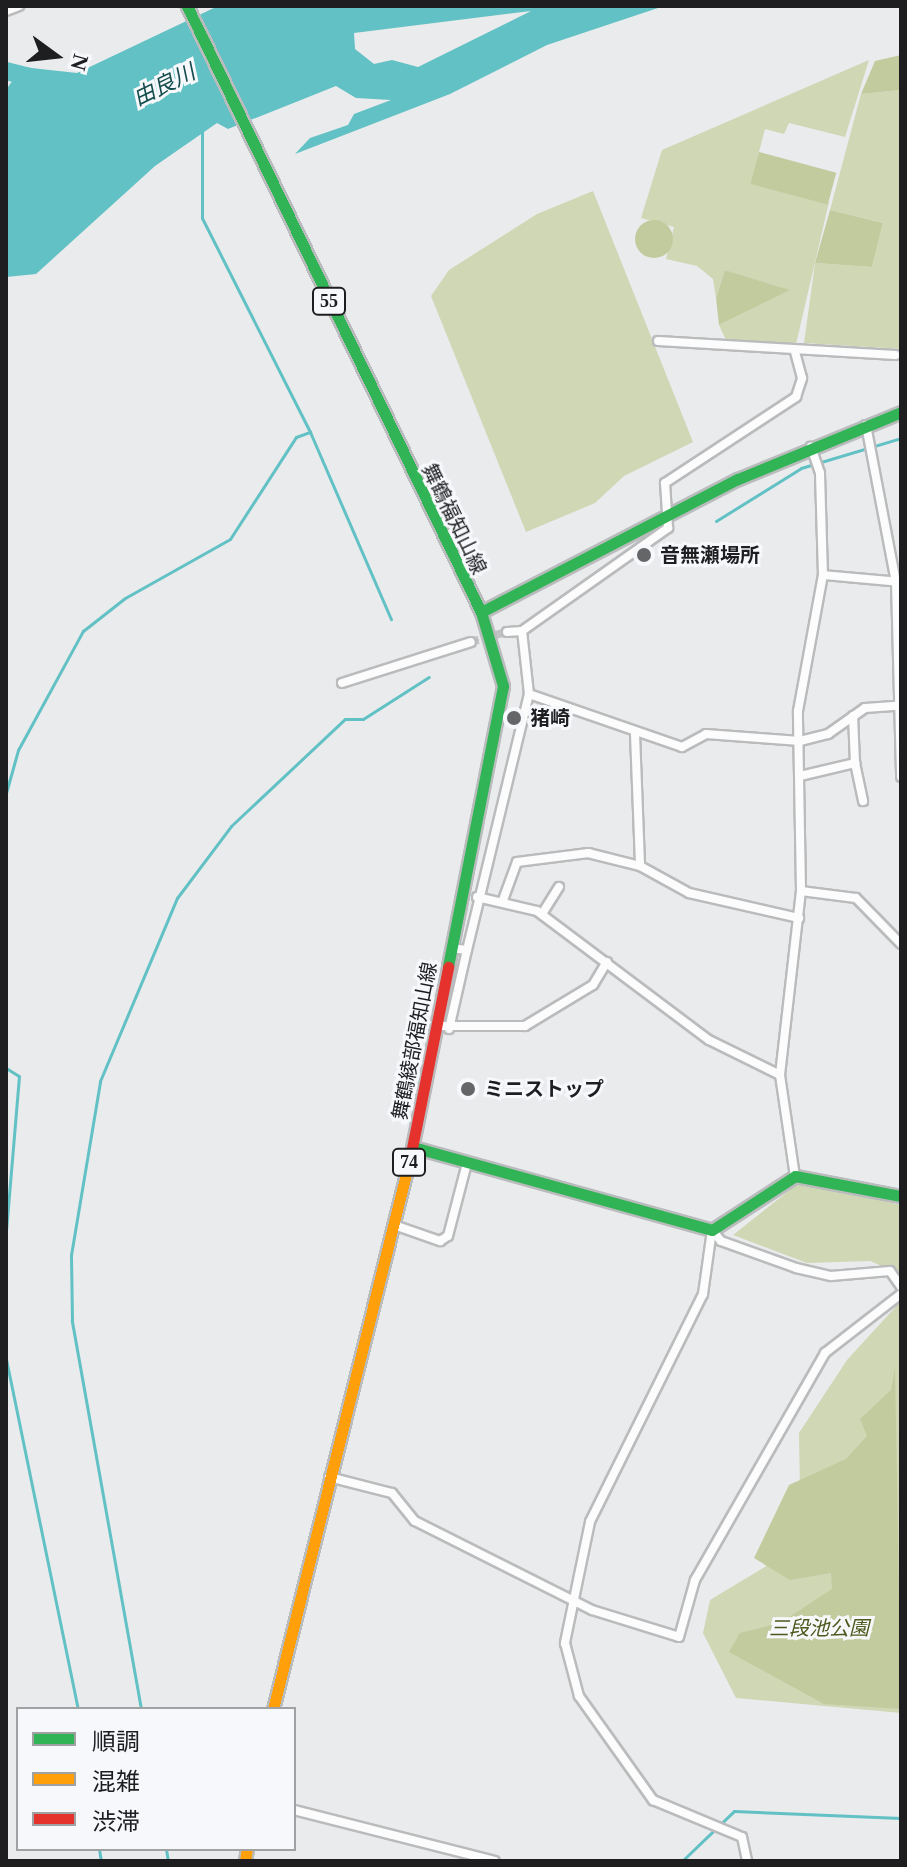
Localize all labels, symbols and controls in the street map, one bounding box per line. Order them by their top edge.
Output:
north arrow [16,16,96,96]
text: N [66,51,94,73]
water label: 由良川 [129,59,199,111]
road number: 55 [311,287,347,315]
street label: 舞鶴福知山線 [417,460,491,578]
place label: 音無瀬場所 [660,543,760,567]
marker: 音無瀬場所 [635,546,653,564]
place label: 猪崎 [530,706,570,730]
marker: 猪崎 [505,709,523,727]
street label: 舞鶴綾部福知山線 [388,960,442,1122]
place label: ミニストップ [484,1077,604,1101]
marker: ミニストップ [459,1080,477,1098]
road number: 74 [391,1148,427,1176]
park label: 三段池公園 [769,1616,869,1640]
legend [16,1707,296,1851]
text: 順調 [92,1729,140,1755]
text: 混雑 [92,1769,140,1795]
text: 渋滞 [92,1809,140,1835]

